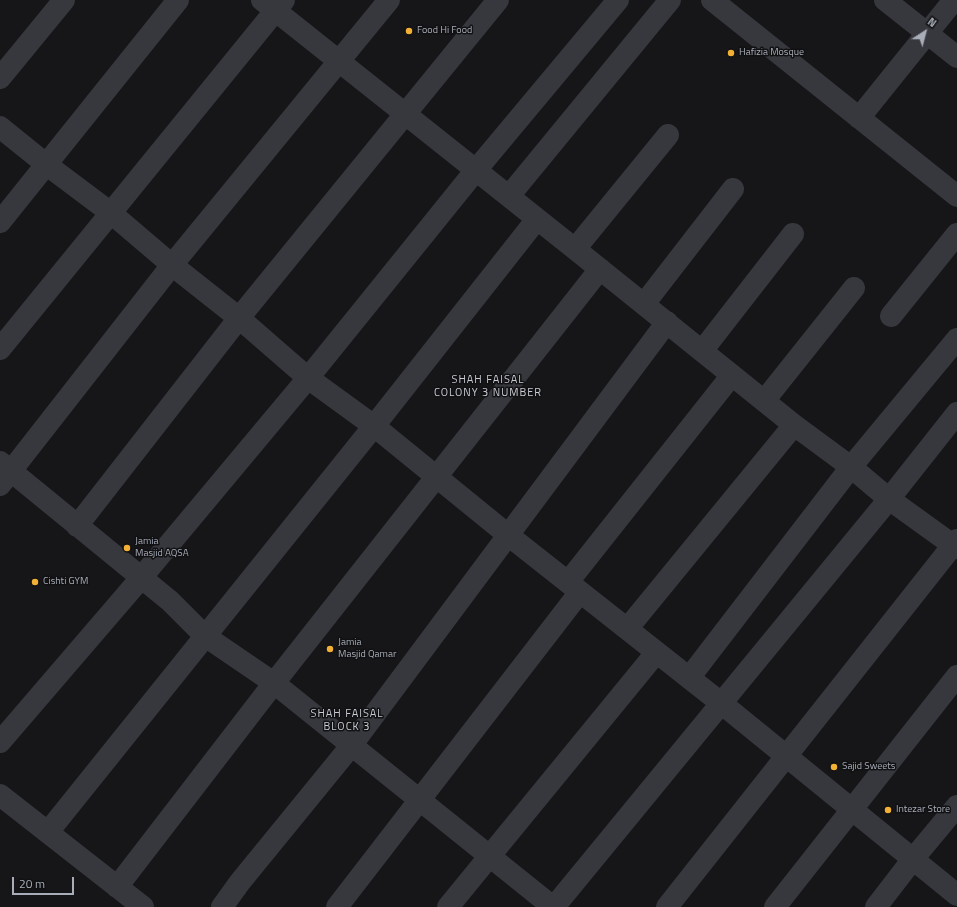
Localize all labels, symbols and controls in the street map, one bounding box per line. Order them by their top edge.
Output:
north arrow [905,12,945,52]
text: N [924,14,940,31]
place label: Food Hi Food [417,25,472,37]
marker: Food Hi Food [404,26,414,36]
place label: Hafizia Mosque [739,47,804,59]
marker: Hafizia Mosque [726,48,736,58]
district label: SHAH FAISAL COLONY 3 NUMBER [434,373,542,399]
place label: Jamia Masjid AQSA [135,536,189,560]
marker: Jamia Masjid AQSA [122,543,132,553]
place label: Cishti GYM [43,576,88,588]
marker: Cishti GYM [30,577,40,587]
place label: Jamia Masjid Qamar [338,637,396,660]
marker: Jamia Masjid Qamar [325,644,335,654]
district label: SHAH FAISAL BLOCK 3 [310,707,384,733]
place label: Sajid Sweets [842,761,895,773]
marker: Sajid Sweets [829,762,839,772]
place label: Intezar Store [896,804,950,816]
marker: Intezar Store [883,805,893,815]
scale bar [14,869,76,895]
text: 20 m [19,874,45,893]

